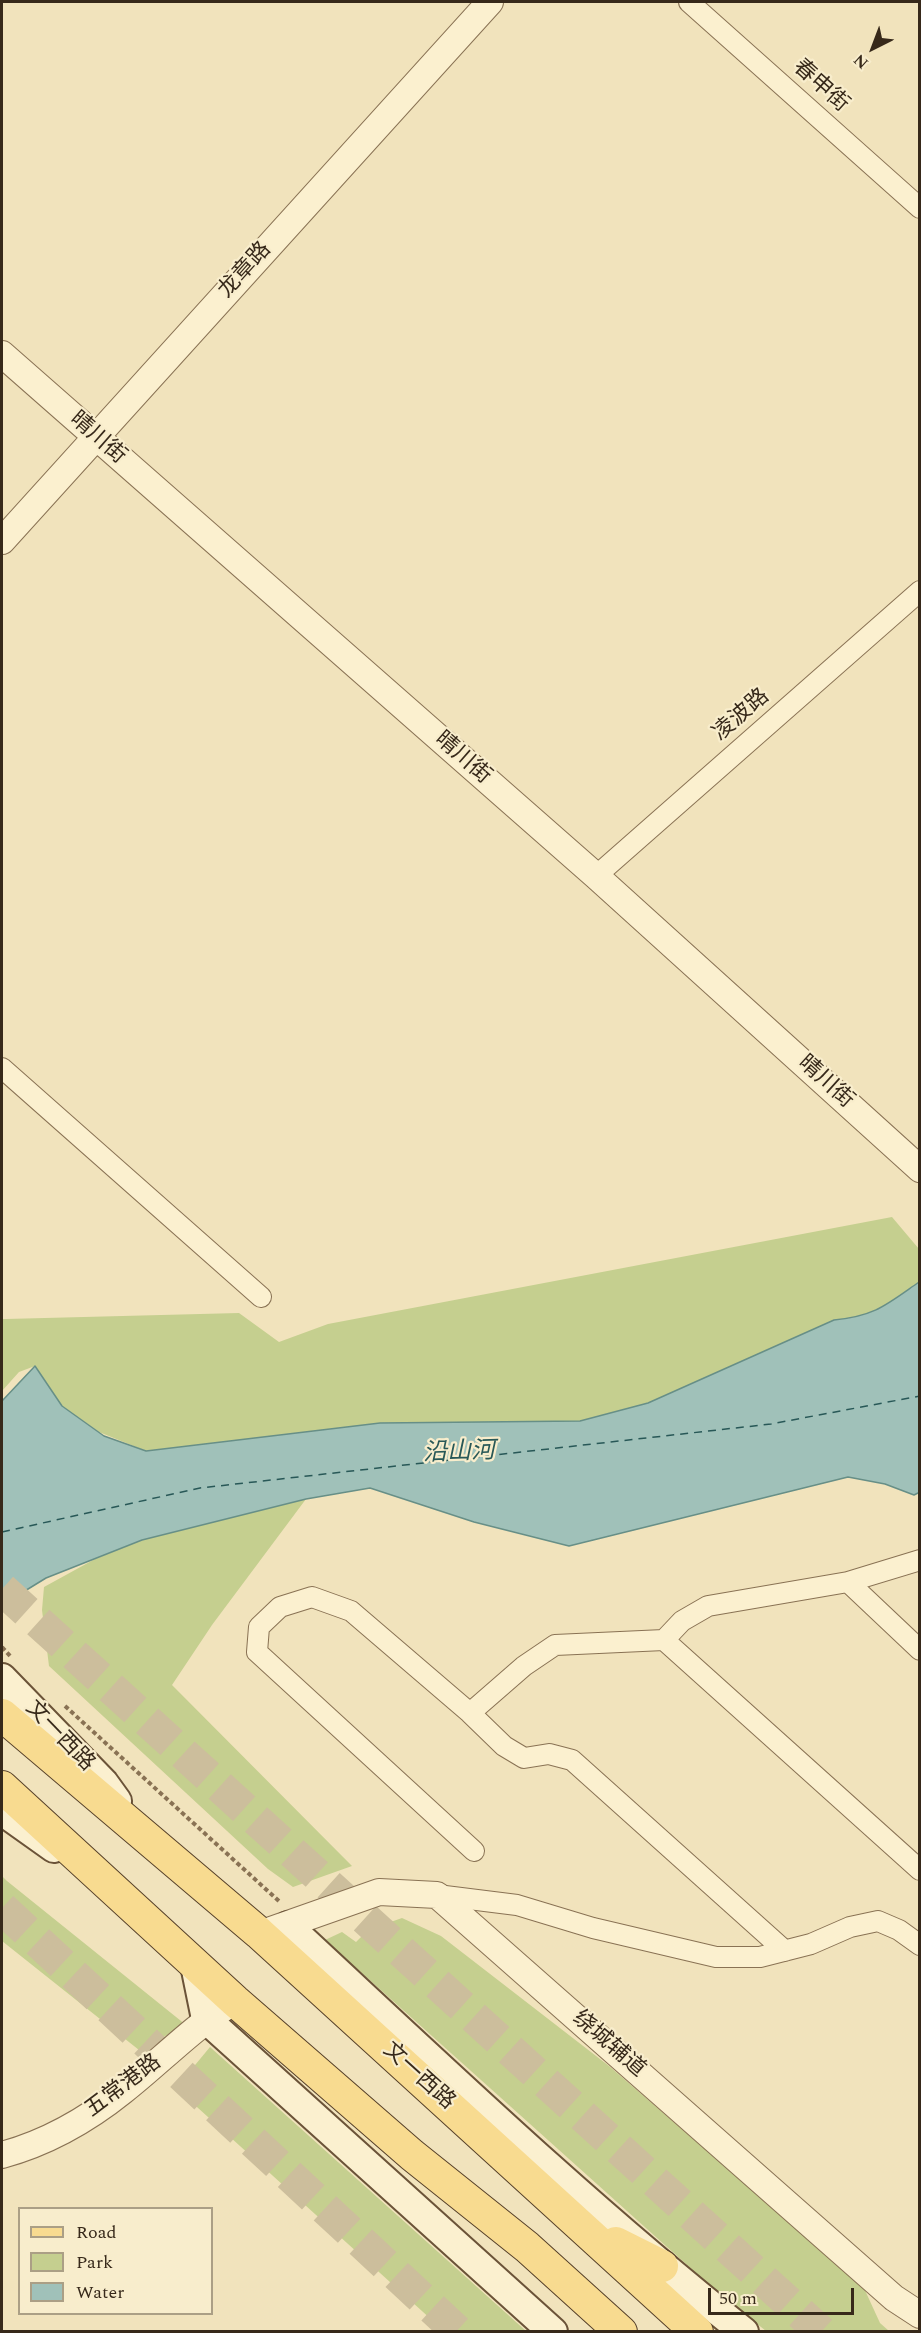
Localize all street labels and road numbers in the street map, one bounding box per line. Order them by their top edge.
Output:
street label: 春申街 [787,55,853,119]
street label: 龙章路 [214,238,278,304]
street label: 晴川街 [63,407,131,471]
street label: 凌波路 [708,684,776,748]
street label: 晴川街 [428,727,496,791]
street label: 晴川街 [792,1051,858,1115]
street label: 文一西路 [19,1696,99,1778]
street label: 绕城辅道 [566,2006,650,2084]
street label: 文一西路 [376,2038,460,2116]
street label: 五常港路 [81,2050,167,2124]

